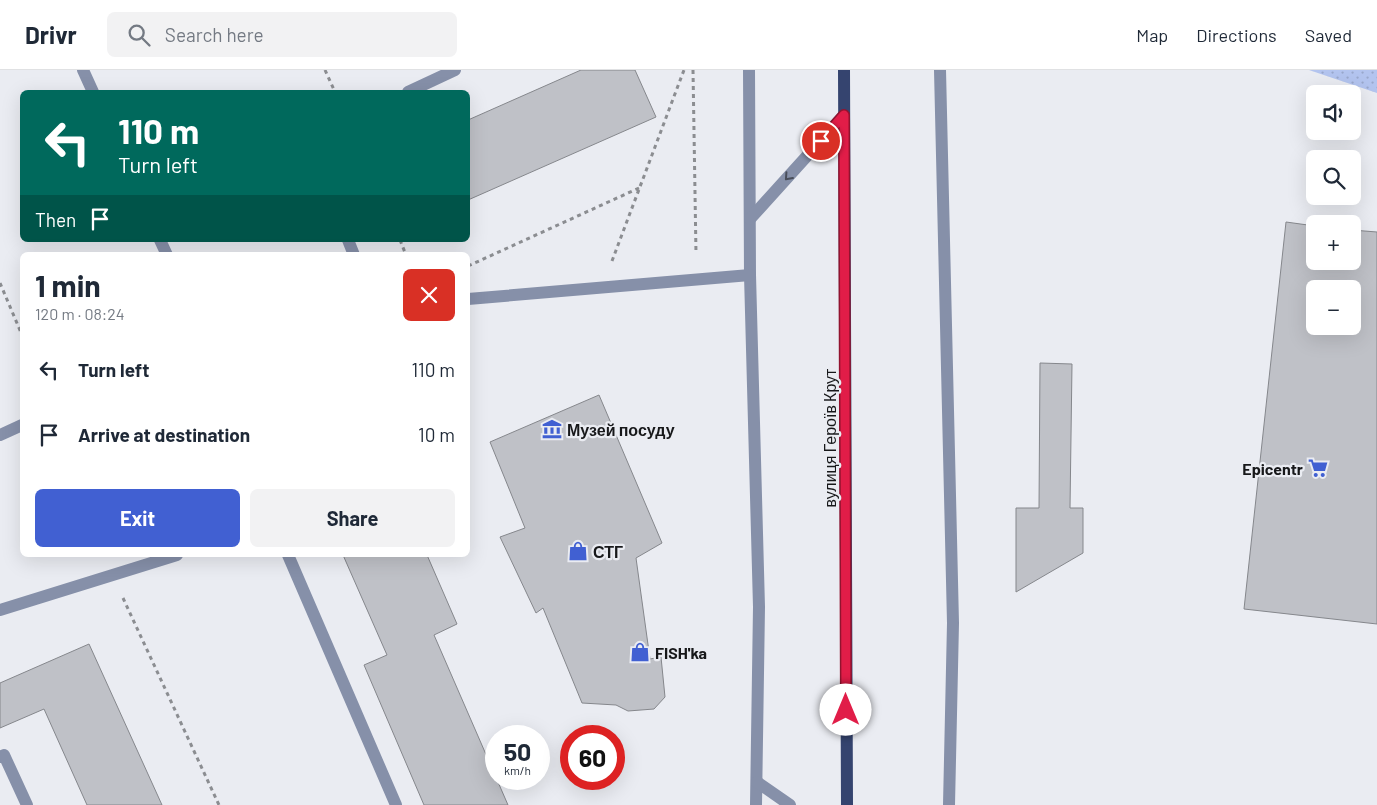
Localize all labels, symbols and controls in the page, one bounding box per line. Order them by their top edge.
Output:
search box [107,12,457,57]
text: Drivr [25,20,77,49]
icon: search [125,21,153,49]
text: Search here [165,23,264,46]
text: Map [1136,24,1168,46]
text: Directions [1196,24,1277,46]
text: Saved [1305,24,1352,46]
map controls [1306,85,1361,335]
button: sound [1306,85,1361,140]
text: 110 m [118,109,199,151]
icon: left [35,110,100,175]
pin [800,120,842,162]
icon: arrive [807,127,835,155]
button: search [1306,150,1361,205]
text: Turn left [118,151,198,177]
one-way arrow [785,172,794,181]
icon: arrive [86,205,114,233]
text: Then [35,208,76,231]
button: + [1306,215,1361,270]
text: 1 min [35,267,101,303]
button: close [403,269,455,321]
button: − [1306,280,1361,335]
text: 120 m · 08:24 [35,304,125,323]
icon: left [35,356,63,384]
text: Turn left [78,358,149,381]
text: 110 m [411,358,455,381]
street label: вулиця Героїв Крут [820,368,839,507]
museum icon: Музей посуду [541,418,563,440]
place label: Музей посуду [567,420,675,439]
icon: arrive [35,421,63,449]
text: Arrive at destination [78,423,250,446]
text: 10 m [418,423,455,446]
supermarket icon: Epicentr [1307,457,1329,479]
place label: Epicentr [1242,459,1303,478]
button: Exit [35,489,240,547]
button: Share [250,489,455,547]
shop icon: СТГ [567,540,589,562]
place label: СТГ [593,542,623,561]
shop icon: FISH'ka [629,641,651,663]
place label: FISH'ka [655,643,707,662]
position arrow [819,683,871,735]
speed limit sign: 60 [560,725,625,790]
text: 50 [504,736,531,766]
text: km/h [504,763,531,777]

